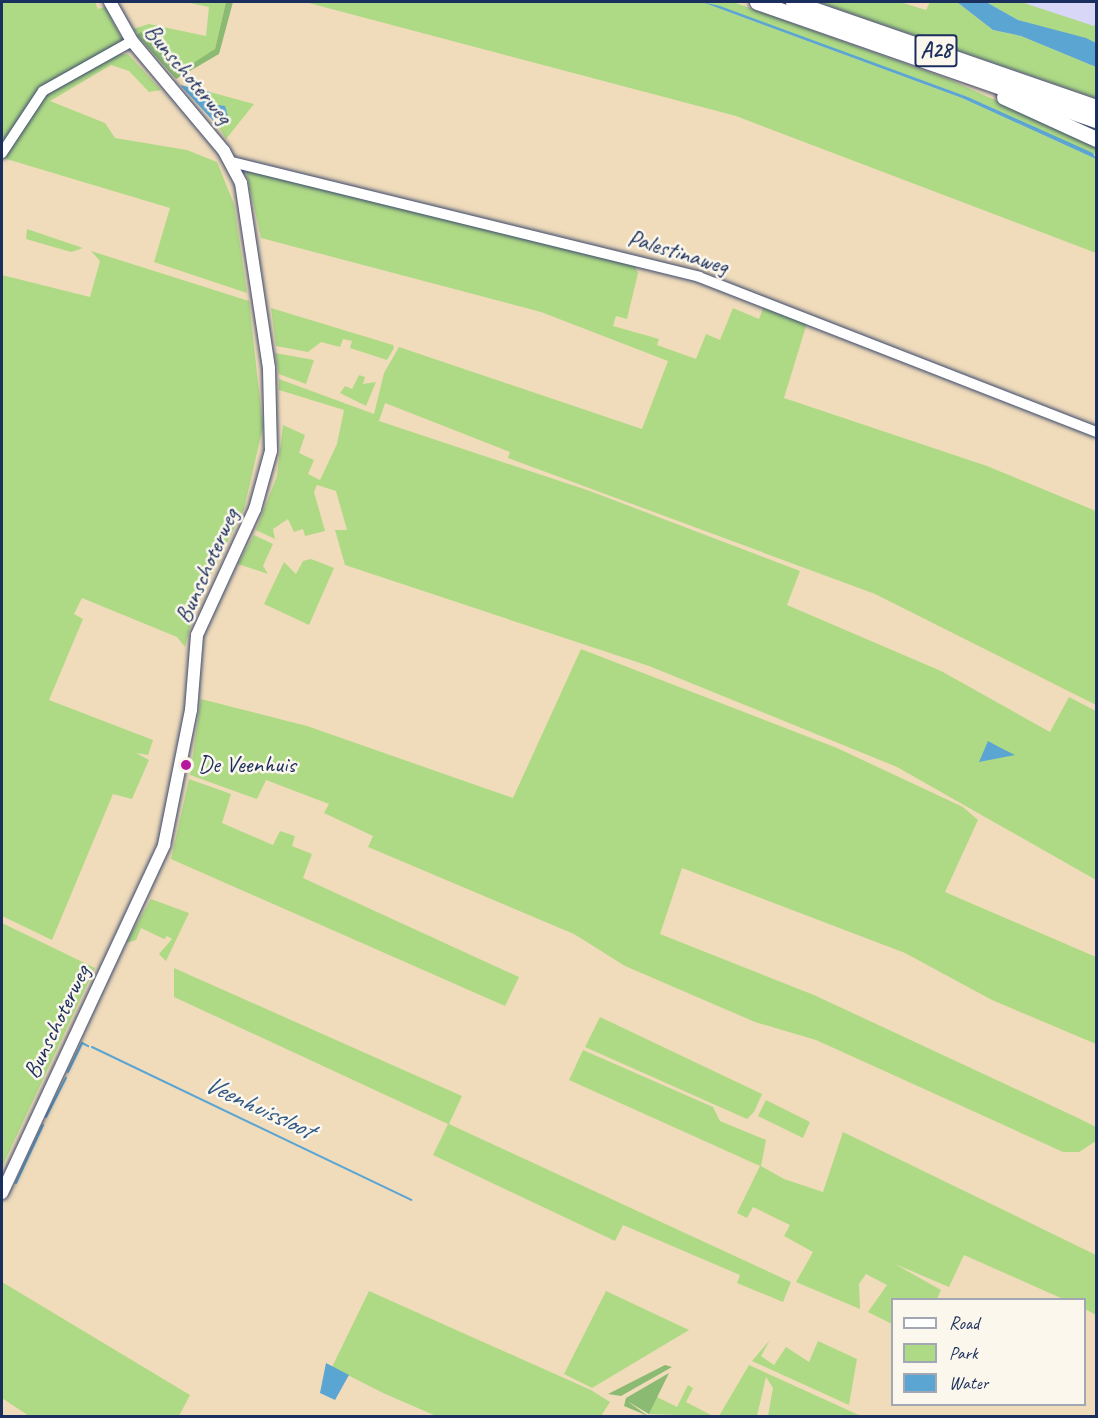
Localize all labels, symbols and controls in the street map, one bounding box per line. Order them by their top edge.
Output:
street label: Bunschoterweg [138,18,238,130]
road number: A28 [914,32,958,70]
street label: Palestinaweg [624,223,732,281]
street label: Bunschoterweg [169,504,245,628]
place label: De Veenhuis [198,751,296,779]
marker: De Veenhuis [179,758,193,772]
street label: Bunschoterweg [17,961,97,1083]
water label: Veenhuissloot [200,1068,318,1146]
legend [891,1298,1086,1406]
text: Road [949,1312,979,1334]
text: Park [949,1342,978,1364]
text: Water [949,1372,988,1394]

